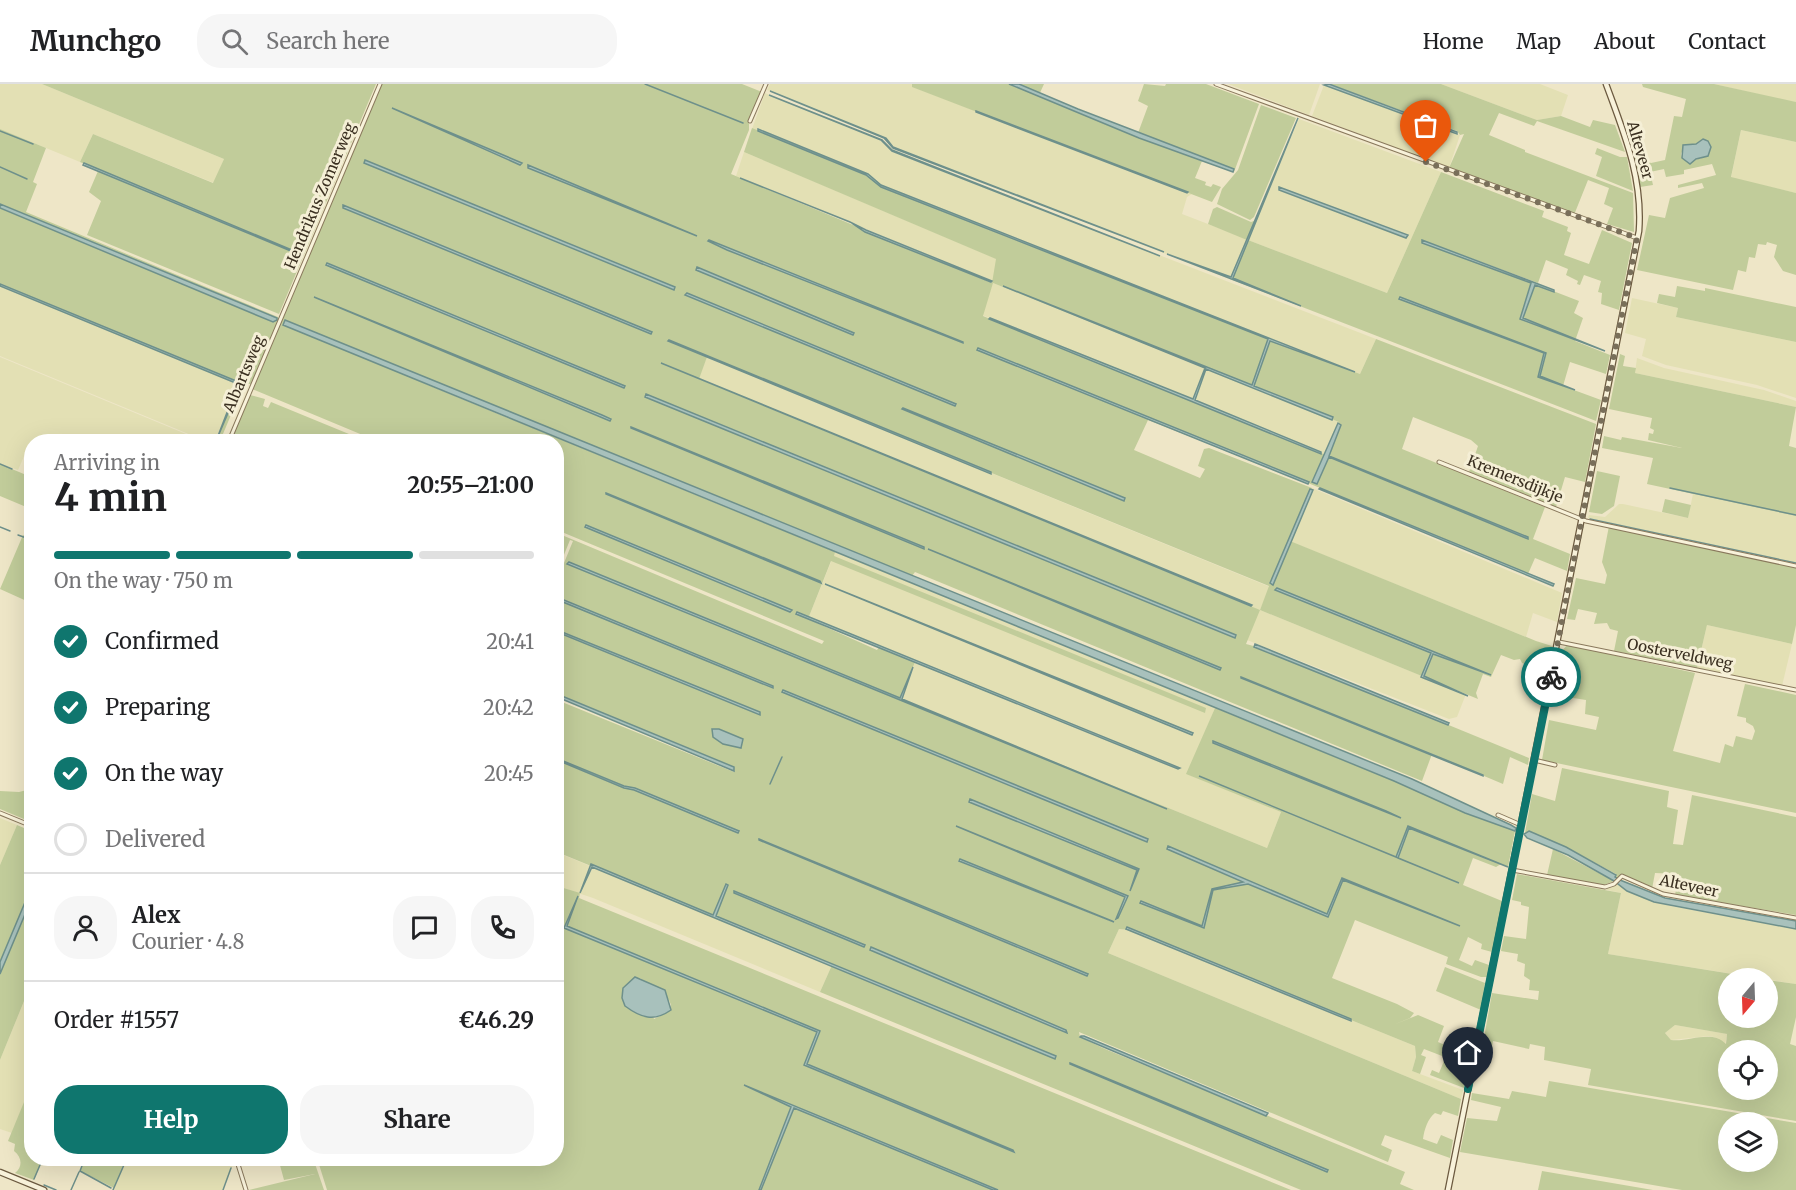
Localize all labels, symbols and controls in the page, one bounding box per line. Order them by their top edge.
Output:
search box [197,14,617,68]
text: Munchgo [30,23,161,59]
icon: search [218,25,251,58]
text: Search here [266,27,389,55]
text: Home [1423,28,1483,55]
text: Map [1516,28,1561,55]
text: About [1594,28,1655,55]
text: Contact [1688,28,1766,55]
pin [1400,100,1451,162]
icon: bag [1409,109,1442,142]
street label: Alteveer [1623,118,1658,181]
street label: Hendrikus Zomerweg [280,119,359,272]
street label: Albartsweg [218,332,268,416]
text: Arriving in [54,450,160,475]
street label: Kremersdijkje [1465,451,1566,506]
text: 20:55–21:00 [407,471,534,499]
text: 4 min [54,473,167,522]
text: On the way · 750 m [54,568,233,593]
icon: check [54,625,87,658]
text: Confirmed [105,627,219,655]
text: 20:41 [486,629,534,654]
street label: Oosterveldweg [1626,634,1734,673]
courier [1521,647,1581,707]
icon: bike [1535,661,1568,694]
icon: check [54,691,87,724]
text: Preparing [105,693,210,721]
text: 20:42 [483,695,534,720]
icon: check [54,757,87,790]
text: On the way [105,759,223,787]
text: 20:45 [484,761,534,786]
text: Delivered [105,825,205,853]
street label: Alteveer [1657,870,1721,901]
button: person [54,896,117,959]
button: chat [393,896,456,959]
button: phone [471,896,534,959]
text: Alex [132,901,181,929]
text: Courier · 4.8 [132,929,244,954]
north arrow [1718,968,1778,1028]
map controls [1718,968,1778,1172]
text: Order #1557 [54,1006,179,1034]
text: €46.29 [458,1006,534,1034]
pin [1442,1027,1493,1089]
icon: home [1451,1036,1484,1069]
button: locate [1718,1040,1778,1100]
button: Help [54,1085,288,1154]
button: Share [300,1085,534,1154]
button: layers [1718,1112,1778,1172]

